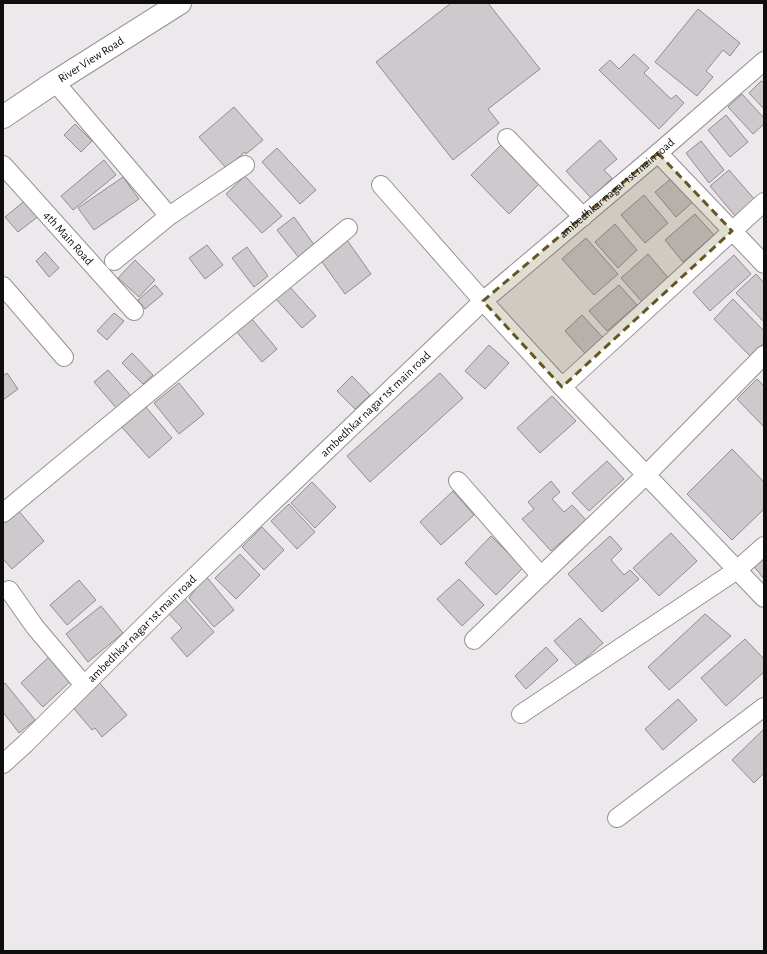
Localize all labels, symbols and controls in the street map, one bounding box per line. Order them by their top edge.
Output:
street label: River View Road [56,34,126,85]
street label: ambedhkar nagar 1st main road [557,136,676,240]
street label: 4th Main Road [41,209,96,267]
street label: ambedhkar nagar 1st main road [318,349,433,459]
street label: ambedhkar nagar 1st main road [85,573,198,684]

